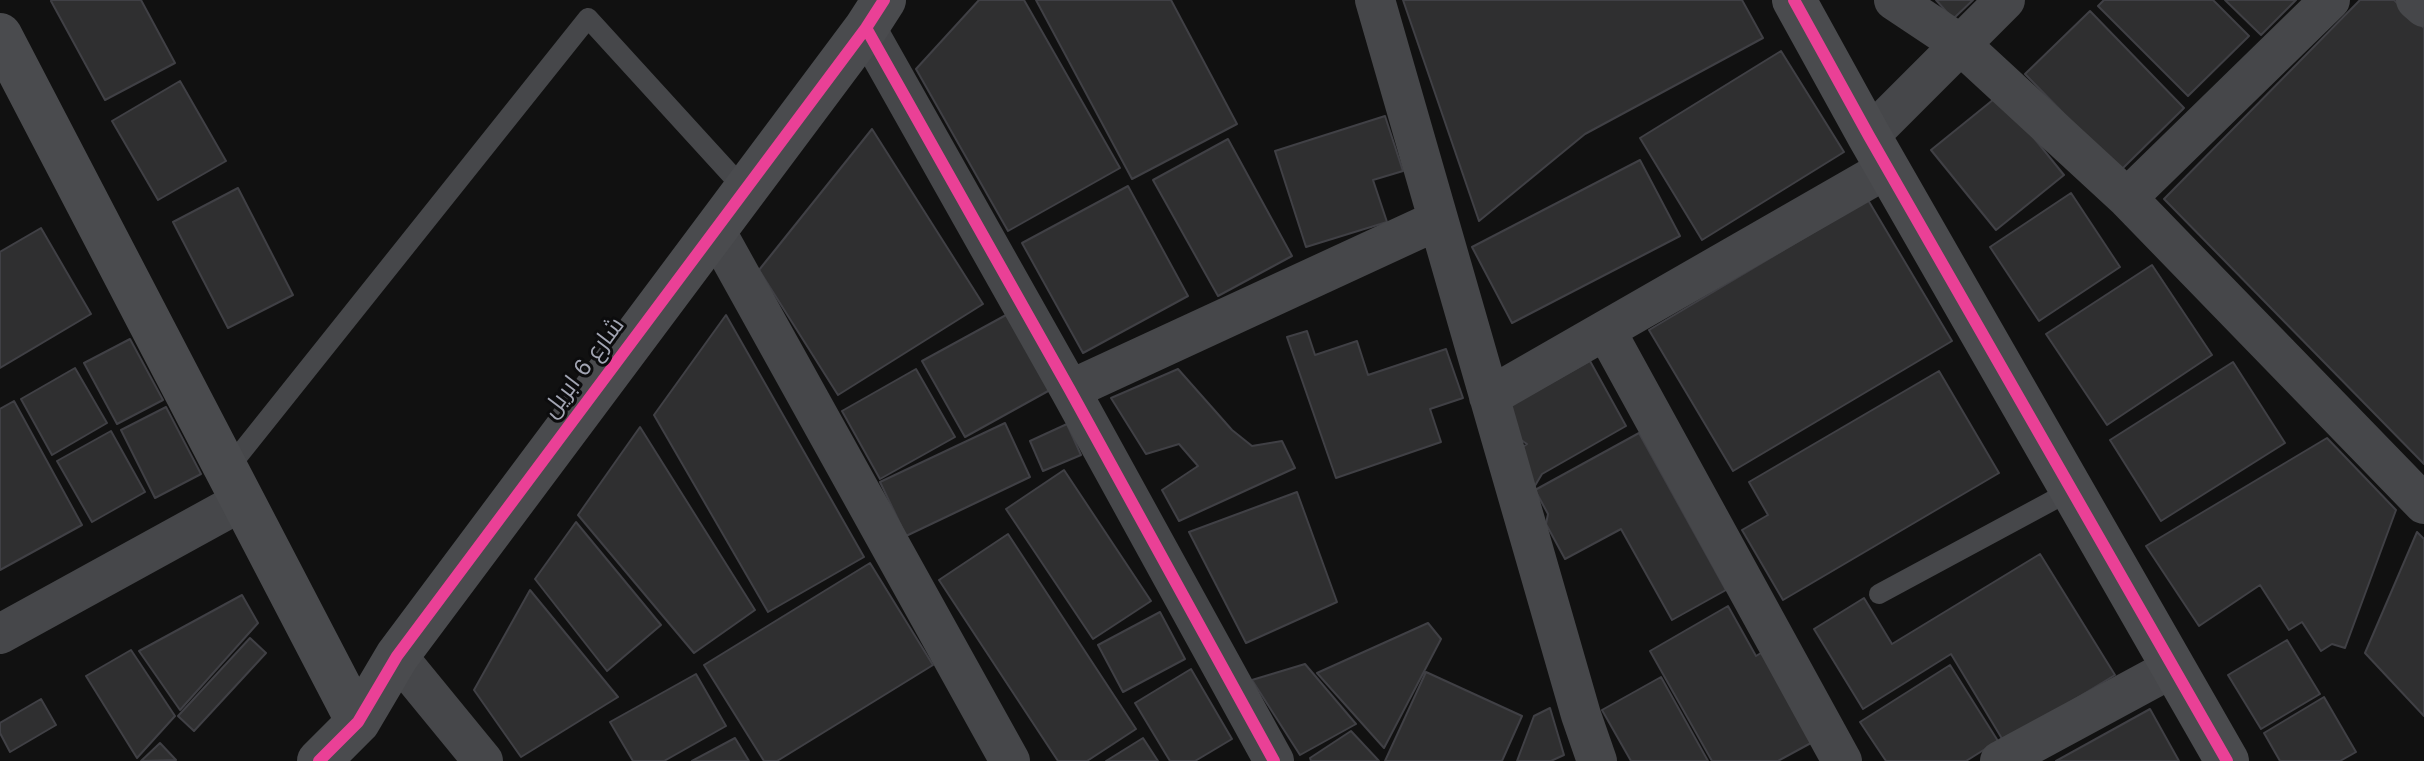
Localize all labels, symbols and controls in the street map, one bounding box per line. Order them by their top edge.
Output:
street label: شارع 6 ابريل [537,312,631,424]

